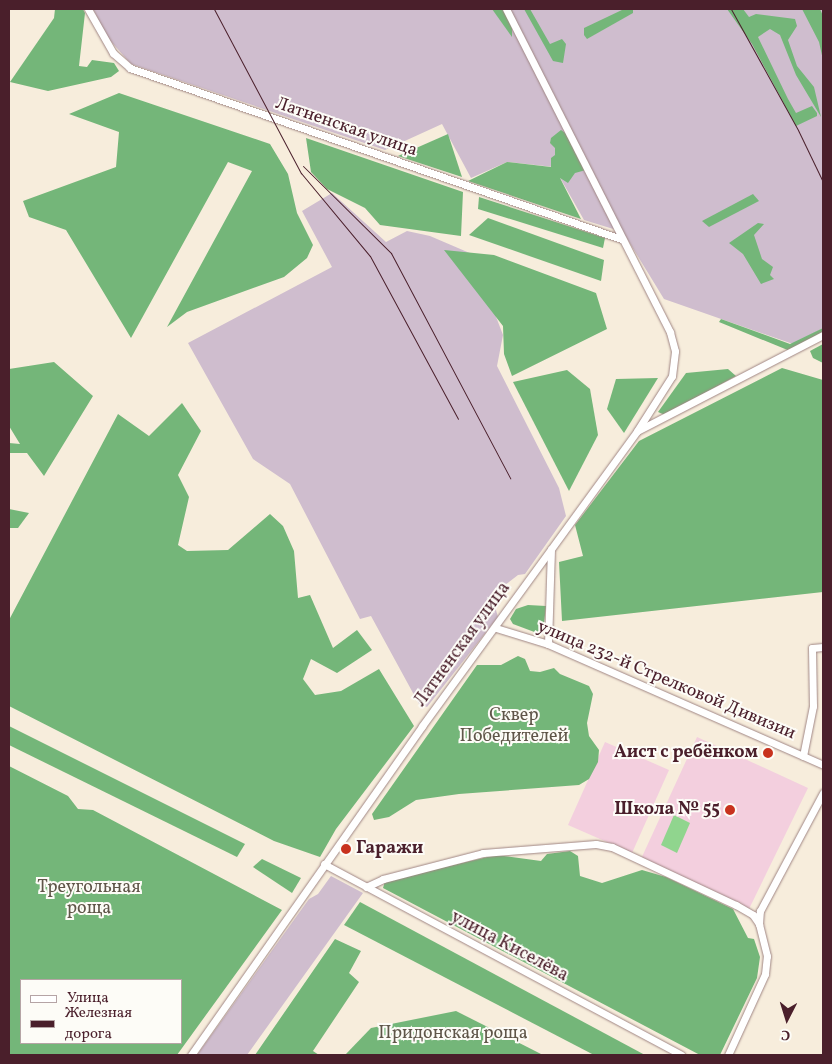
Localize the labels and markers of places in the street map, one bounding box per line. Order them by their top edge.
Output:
place label: Аист с ребёнком [614,742,758,764]
marker: Аист с ребёнком [762,747,774,759]
place label: Школа № 55 [614,799,720,821]
marker: Школа № 55 [724,804,736,816]
place label: Гаражи [356,838,423,860]
marker: Гаражи [340,843,352,855]

